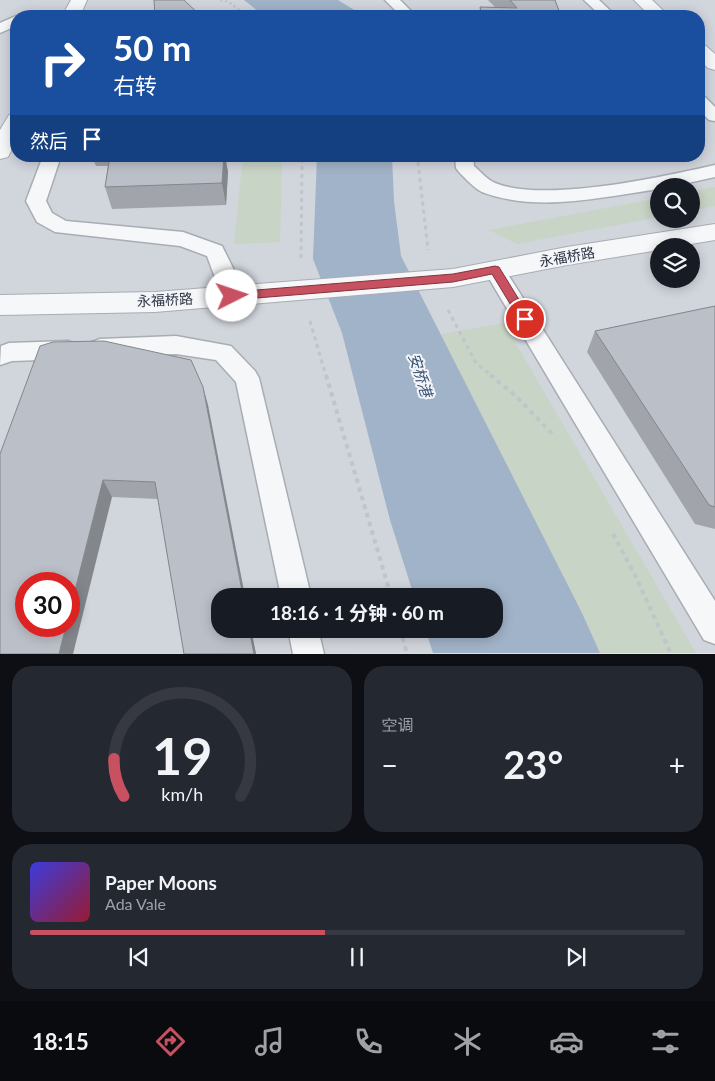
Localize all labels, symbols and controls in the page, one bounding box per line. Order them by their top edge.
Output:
text: 50 m [113,26,191,68]
icon: right [30,30,95,95]
text: 右转 [113,72,157,99]
icon: arrive [78,125,106,153]
text: 然后 [30,129,68,152]
map controls [650,178,700,288]
button: search [650,178,700,228]
button: layers [650,238,700,288]
street label: 永福桥路 [538,243,596,270]
position arrow [205,269,257,321]
street label: 永福桥路 [137,290,193,309]
pin [504,298,546,340]
icon: arrive [511,305,539,333]
water label: 安桥港 [405,351,437,401]
speed limit sign: 30 [15,572,80,637]
text: 18:16 · 1 分钟 · 60 m [270,601,444,624]
text: 空调 [382,715,414,734]
text: 19 [152,724,212,786]
text: 23° [503,741,563,787]
text: − [382,748,398,782]
text: + [669,748,685,782]
text: km/h [161,783,203,805]
text: Paper Moons [105,871,217,894]
text: Ada Vale [105,894,166,913]
icon: previous [125,943,153,971]
icon: pause [343,943,371,971]
icon: next [562,943,590,971]
icon: directions [153,1024,188,1059]
icon: music [252,1024,287,1059]
icon: phone [351,1024,386,1059]
icon: climate [450,1024,485,1059]
icon: car [549,1024,584,1059]
icon: filters [648,1024,683,1059]
text: 18:15 [32,1028,89,1055]

